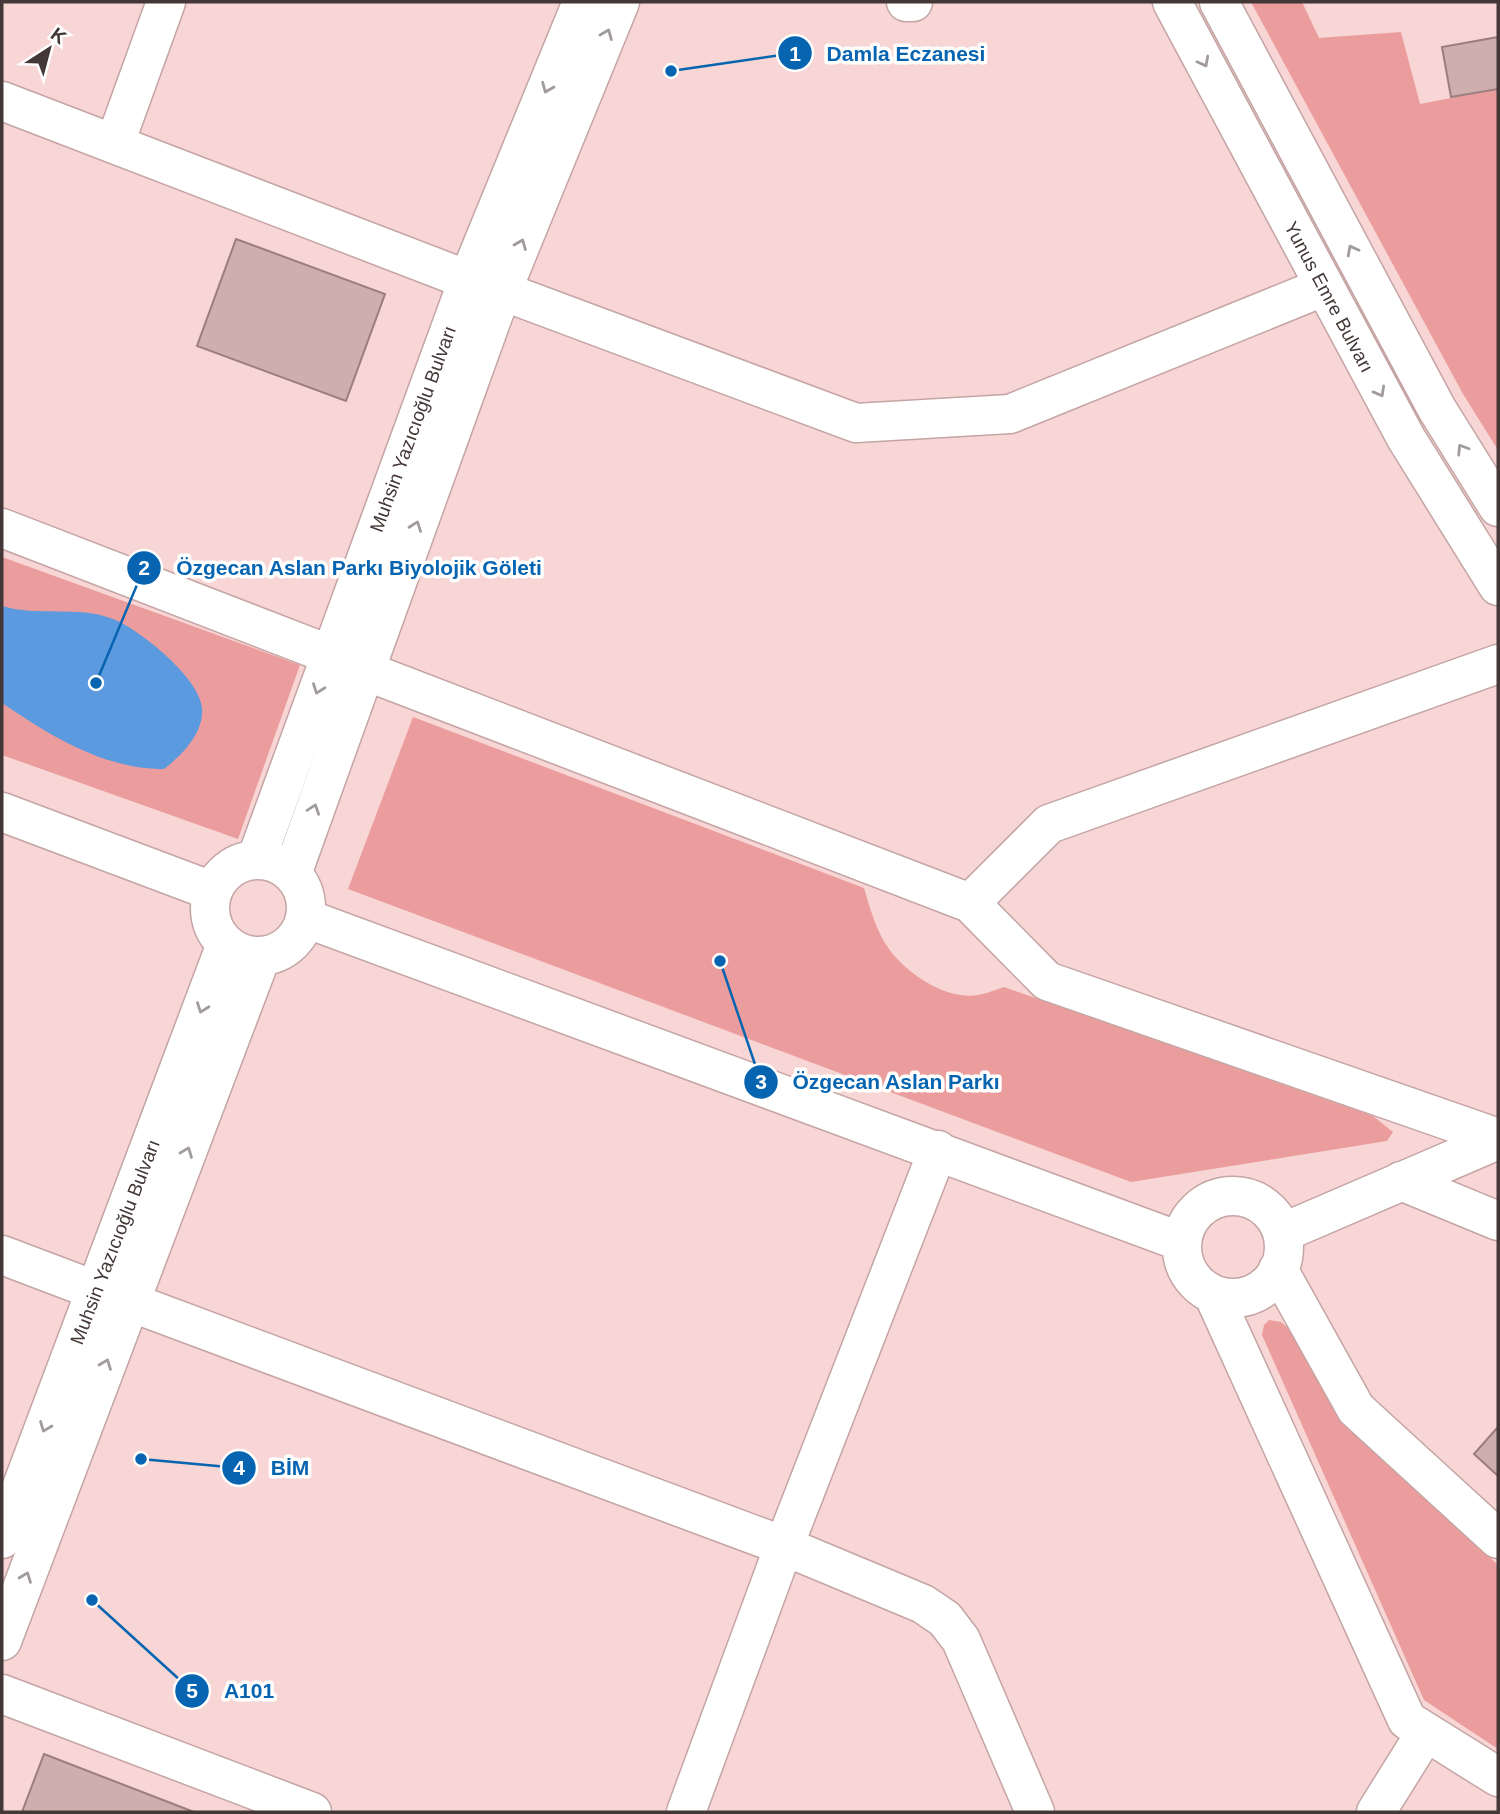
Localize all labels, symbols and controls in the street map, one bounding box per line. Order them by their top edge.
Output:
north arrow [14,14,84,84]
text: K [47,23,71,48]
one-way arrow [599,28,613,40]
callout: Damla Eczanesi [778,32,999,74]
text: 1 [789,42,801,65]
text: Damla Eczanesi [827,42,985,65]
one-way arrow [1195,55,1209,67]
one-way arrow [541,80,555,93]
street label: Yunus Emre Bulvarı [1280,218,1378,376]
one-way arrow [513,239,527,251]
one-way arrow [1347,245,1360,257]
street label: Muhsin Yazıcıoğlu Bulvarı [366,323,460,535]
one-way arrow [1372,385,1385,398]
one-way arrow [1458,444,1471,457]
one-way arrow [407,520,421,532]
callout: Özgecan Aslan Parkı Biyolojik Göleti [127,547,556,589]
text: 2 [138,556,150,579]
text: Özgecan Aslan Parkı Biyolojik Göleti [176,556,542,579]
one-way arrow [312,683,326,695]
one-way arrow [306,804,320,816]
one-way arrow [196,1001,210,1013]
callout: Özgecan Aslan Parkı [744,1061,1014,1103]
text: 3 [755,1070,767,1093]
text: Özgecan Aslan Parkı [793,1070,999,1093]
street label: Muhsin Yazıcıoğlu Bulvarı [66,1137,164,1347]
one-way arrow [179,1146,193,1158]
one-way arrow [98,1359,112,1371]
one-way arrow [39,1421,53,1433]
callout: BİM [222,1447,323,1489]
text: 4 [233,1456,245,1479]
text: BİM [271,1456,309,1479]
one-way arrow [18,1572,32,1584]
callout: A101 [175,1670,288,1712]
text: 5 [186,1679,198,1702]
text: A101 [224,1679,274,1702]

